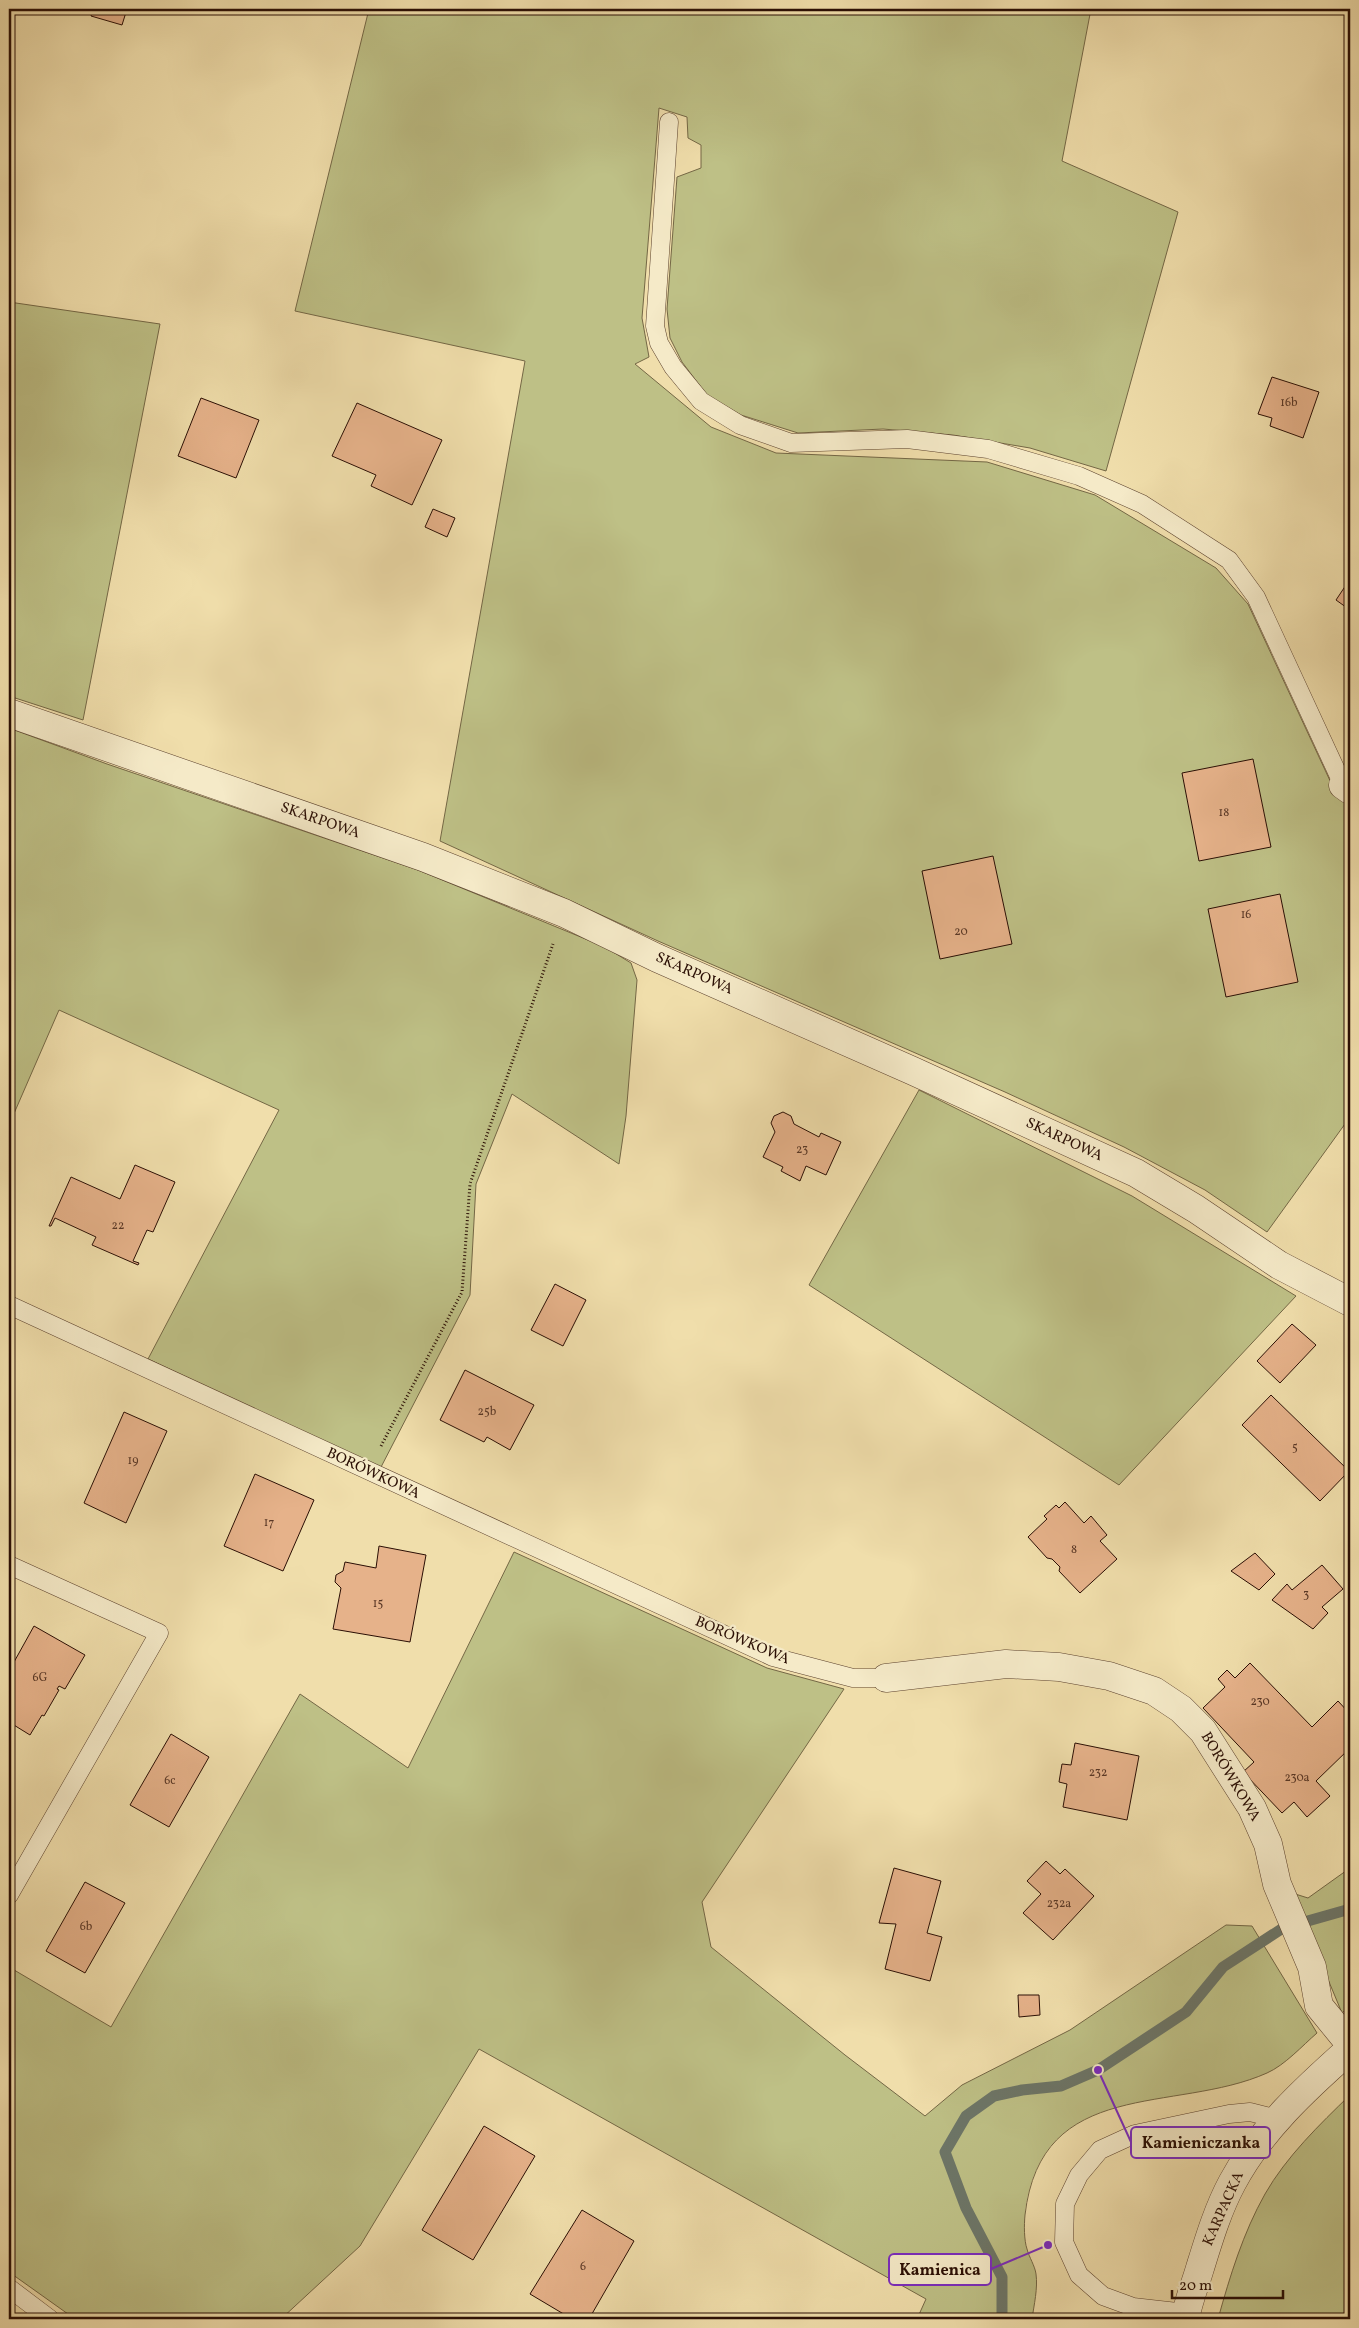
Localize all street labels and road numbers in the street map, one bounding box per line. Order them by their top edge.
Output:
street label: SKARPOWA [277,798,363,845]
street label: SKARPOWA [652,948,737,1001]
street label: SKARPOWA [1022,1113,1106,1167]
street label: BORÓWKOWA [323,1443,424,1505]
street label: BORÓWKOWA [691,1612,793,1671]
street label: BORÓWKOWA [1195,1728,1265,1826]
street label: KARPACKA [1198,2168,1250,2250]

